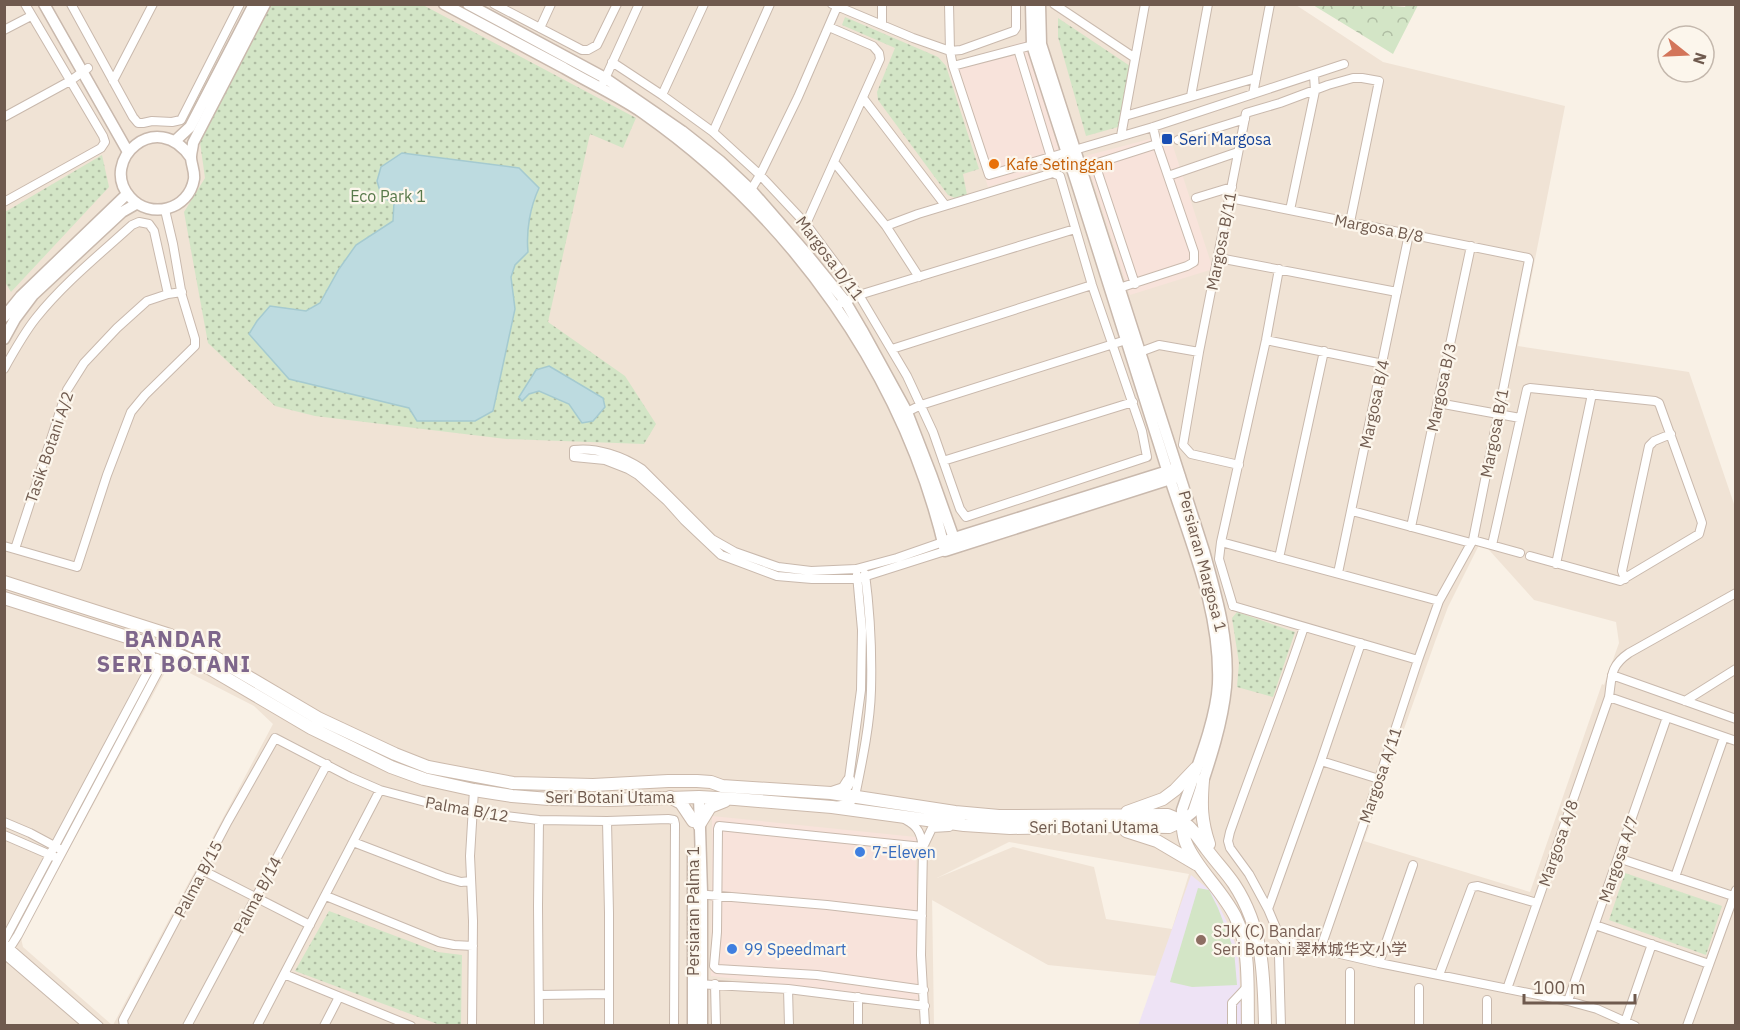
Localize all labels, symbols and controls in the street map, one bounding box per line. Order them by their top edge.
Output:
north arrow [1656,24,1716,84]
text: N [1689,50,1712,67]
place label: Seri Margosa [1179,129,1272,149]
marker: Seri Margosa [1160,132,1174,146]
place label: Kafe Setinggan [1006,154,1113,174]
marker: Kafe Setinggan [987,157,1001,171]
park label: Eco Park 1 [350,186,426,206]
street label: Margosa B/11 [1202,190,1240,292]
street label: Margosa B/8 [1333,210,1425,246]
street label: Margosa D/11 [792,212,868,304]
street label: Margosa B/3 [1422,341,1460,433]
street label: Margosa B/4 [1355,358,1393,450]
street label: Margosa B/1 [1476,387,1512,479]
street label: Tasik Botani A/2 [20,388,78,506]
street label: Persiaran Margosa 1 [1174,488,1232,634]
district label: BANDAR SERI BOTANI [97,624,251,678]
street label: Margosa A/11 [1354,724,1406,826]
street label: Seri Botani Utama [545,787,675,807]
street label: Palma B/12 [424,792,510,826]
street label: Margosa A/8 [1534,797,1582,889]
street label: Margosa A/7 [1594,813,1642,905]
street label: Seri Botani Utama [1029,817,1159,837]
street label: Palma B/15 [169,837,227,921]
place label: 7-Eleven [872,842,936,862]
marker: 7-Eleven [853,845,867,859]
street label: Persiaran Palma 1 [683,846,703,976]
street label: Palma B/14 [228,853,286,937]
place label: SJK (C) Bandar Seri Botani 翠林城华文小学 [1213,921,1407,959]
marker: SJK (C) Bandar Seri Botani 翠林城华文小学 [1194,933,1208,947]
place label: 99 Speedmart [744,939,846,959]
marker: 99 Speedmart [725,942,739,956]
scale bar [1524,967,1635,1005]
text: 100 m [1533,976,1585,999]

